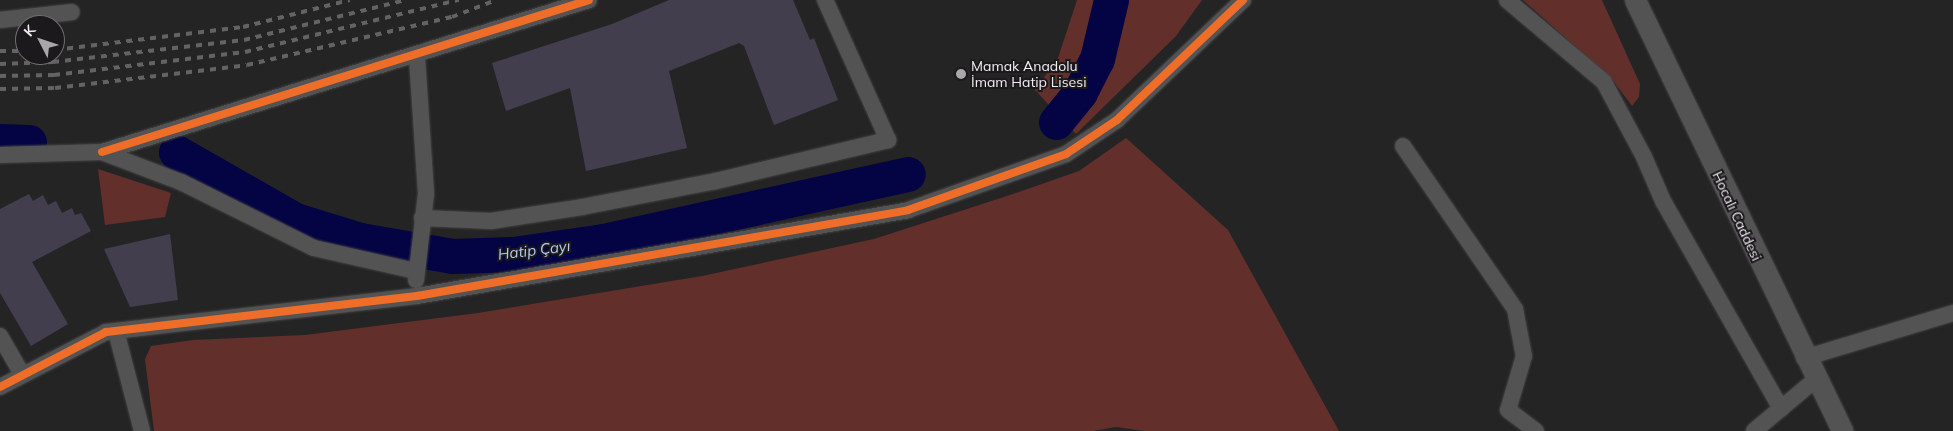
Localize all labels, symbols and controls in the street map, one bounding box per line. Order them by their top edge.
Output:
north arrow [15,15,65,65]
text: K [20,21,39,40]
place label: Mamak Anadolu İmam Hatip Lisesi [971,58,1086,90]
marker: Mamak Anadolu İmam Hatip Lisesi [955,68,967,80]
street label: Hocalı Caddesi [1709,169,1765,263]
water label: Hatip Çayı [497,237,571,263]

